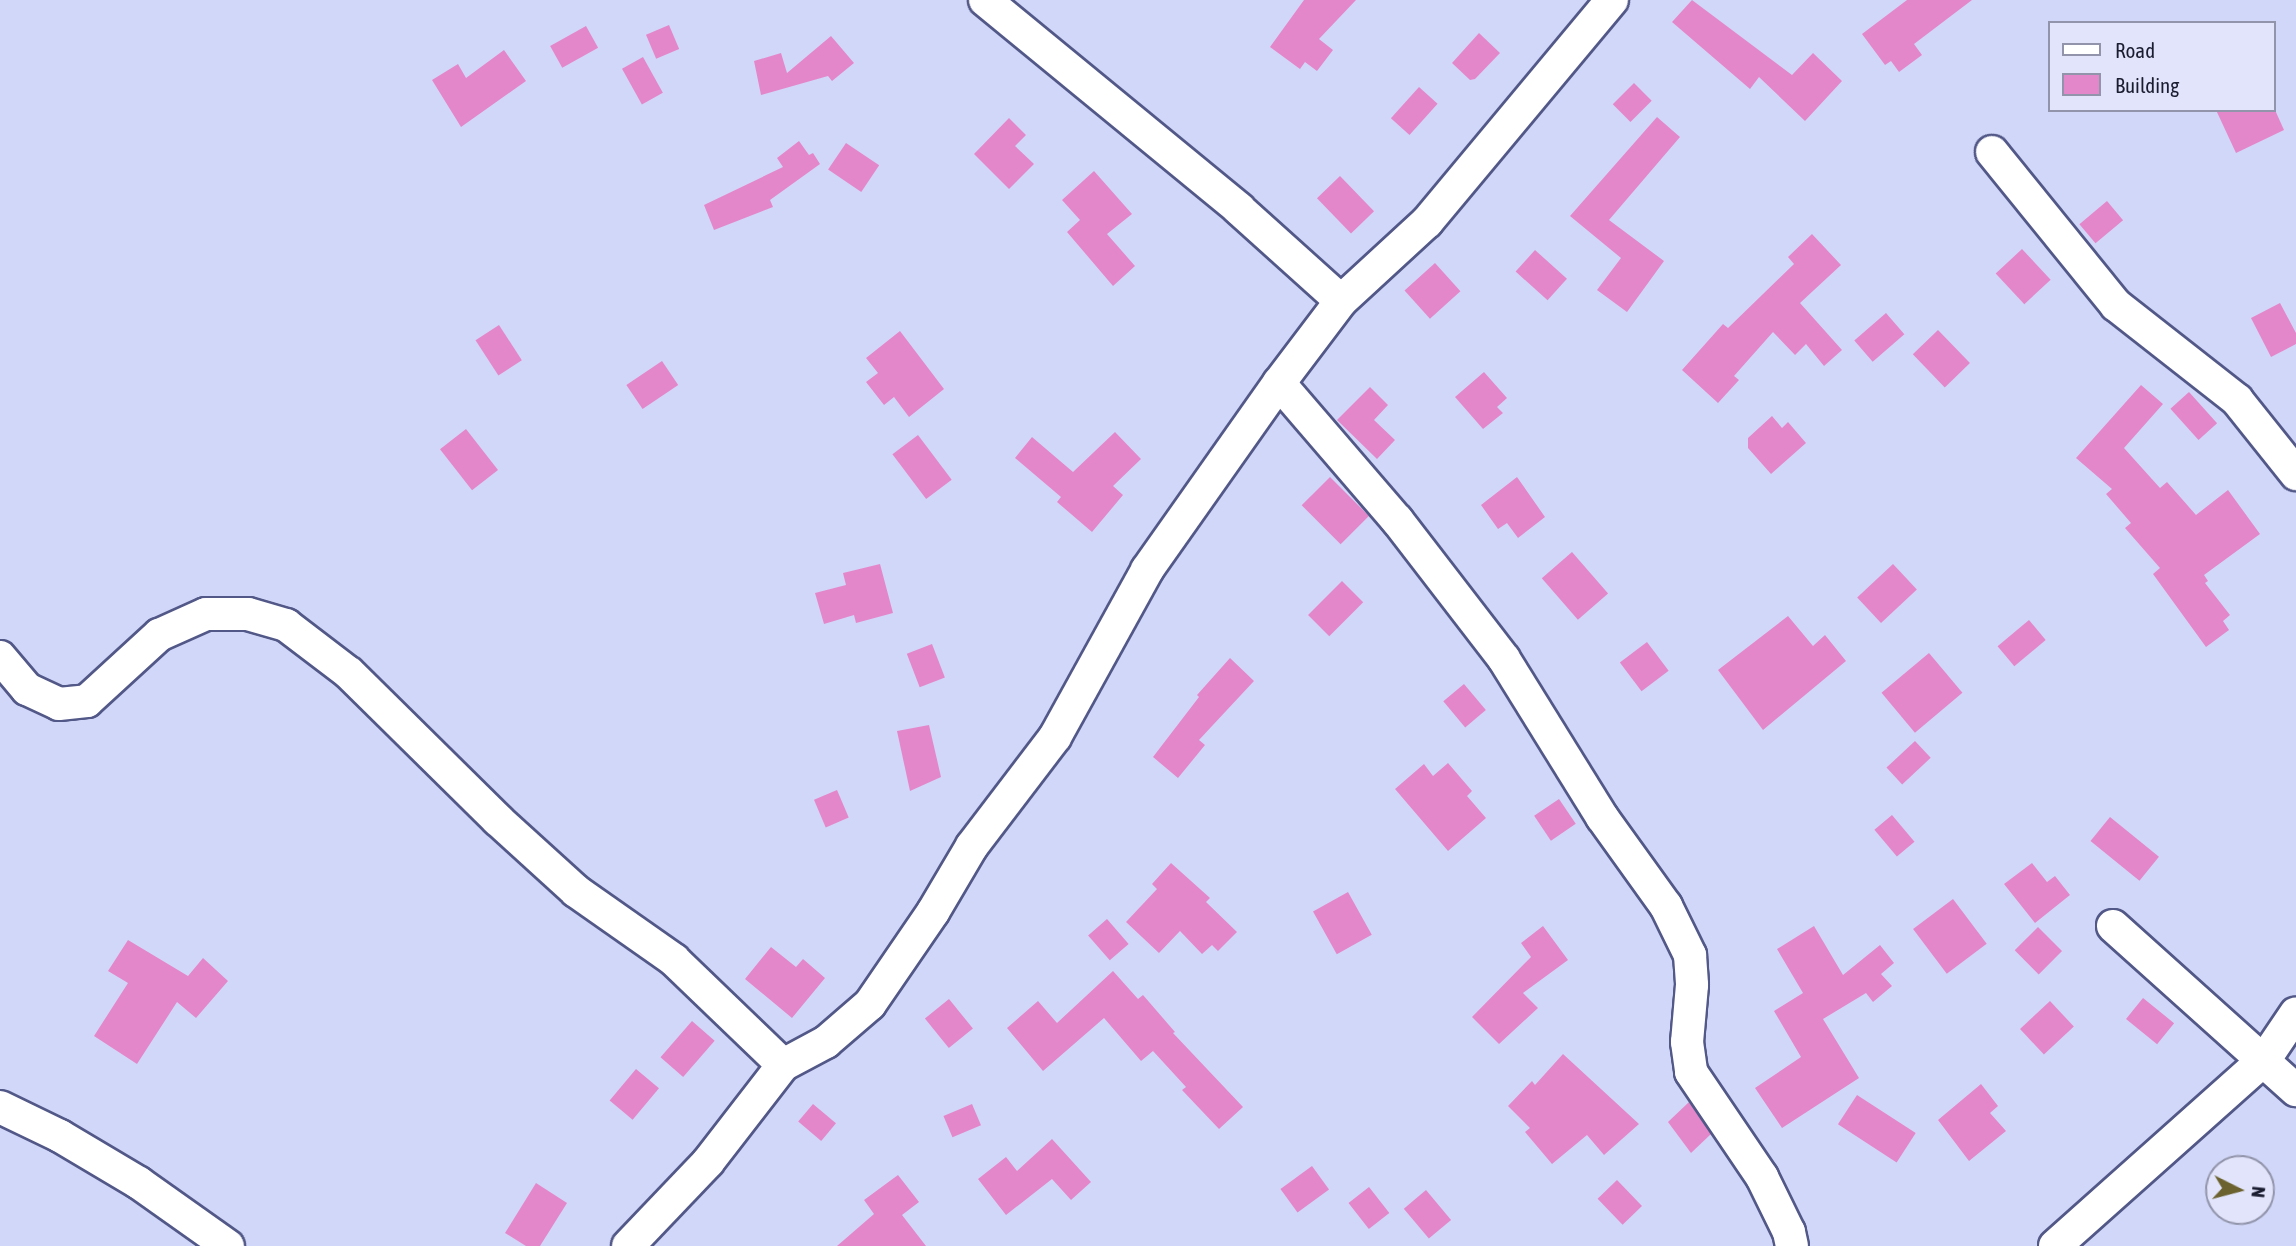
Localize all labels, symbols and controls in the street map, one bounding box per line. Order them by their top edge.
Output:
legend [2048,21,2275,112]
text: Road [2115,38,2155,62]
text: Building [2115,73,2179,97]
north arrow [2205,1155,2275,1225]
text: N [2247,1185,2270,1199]

